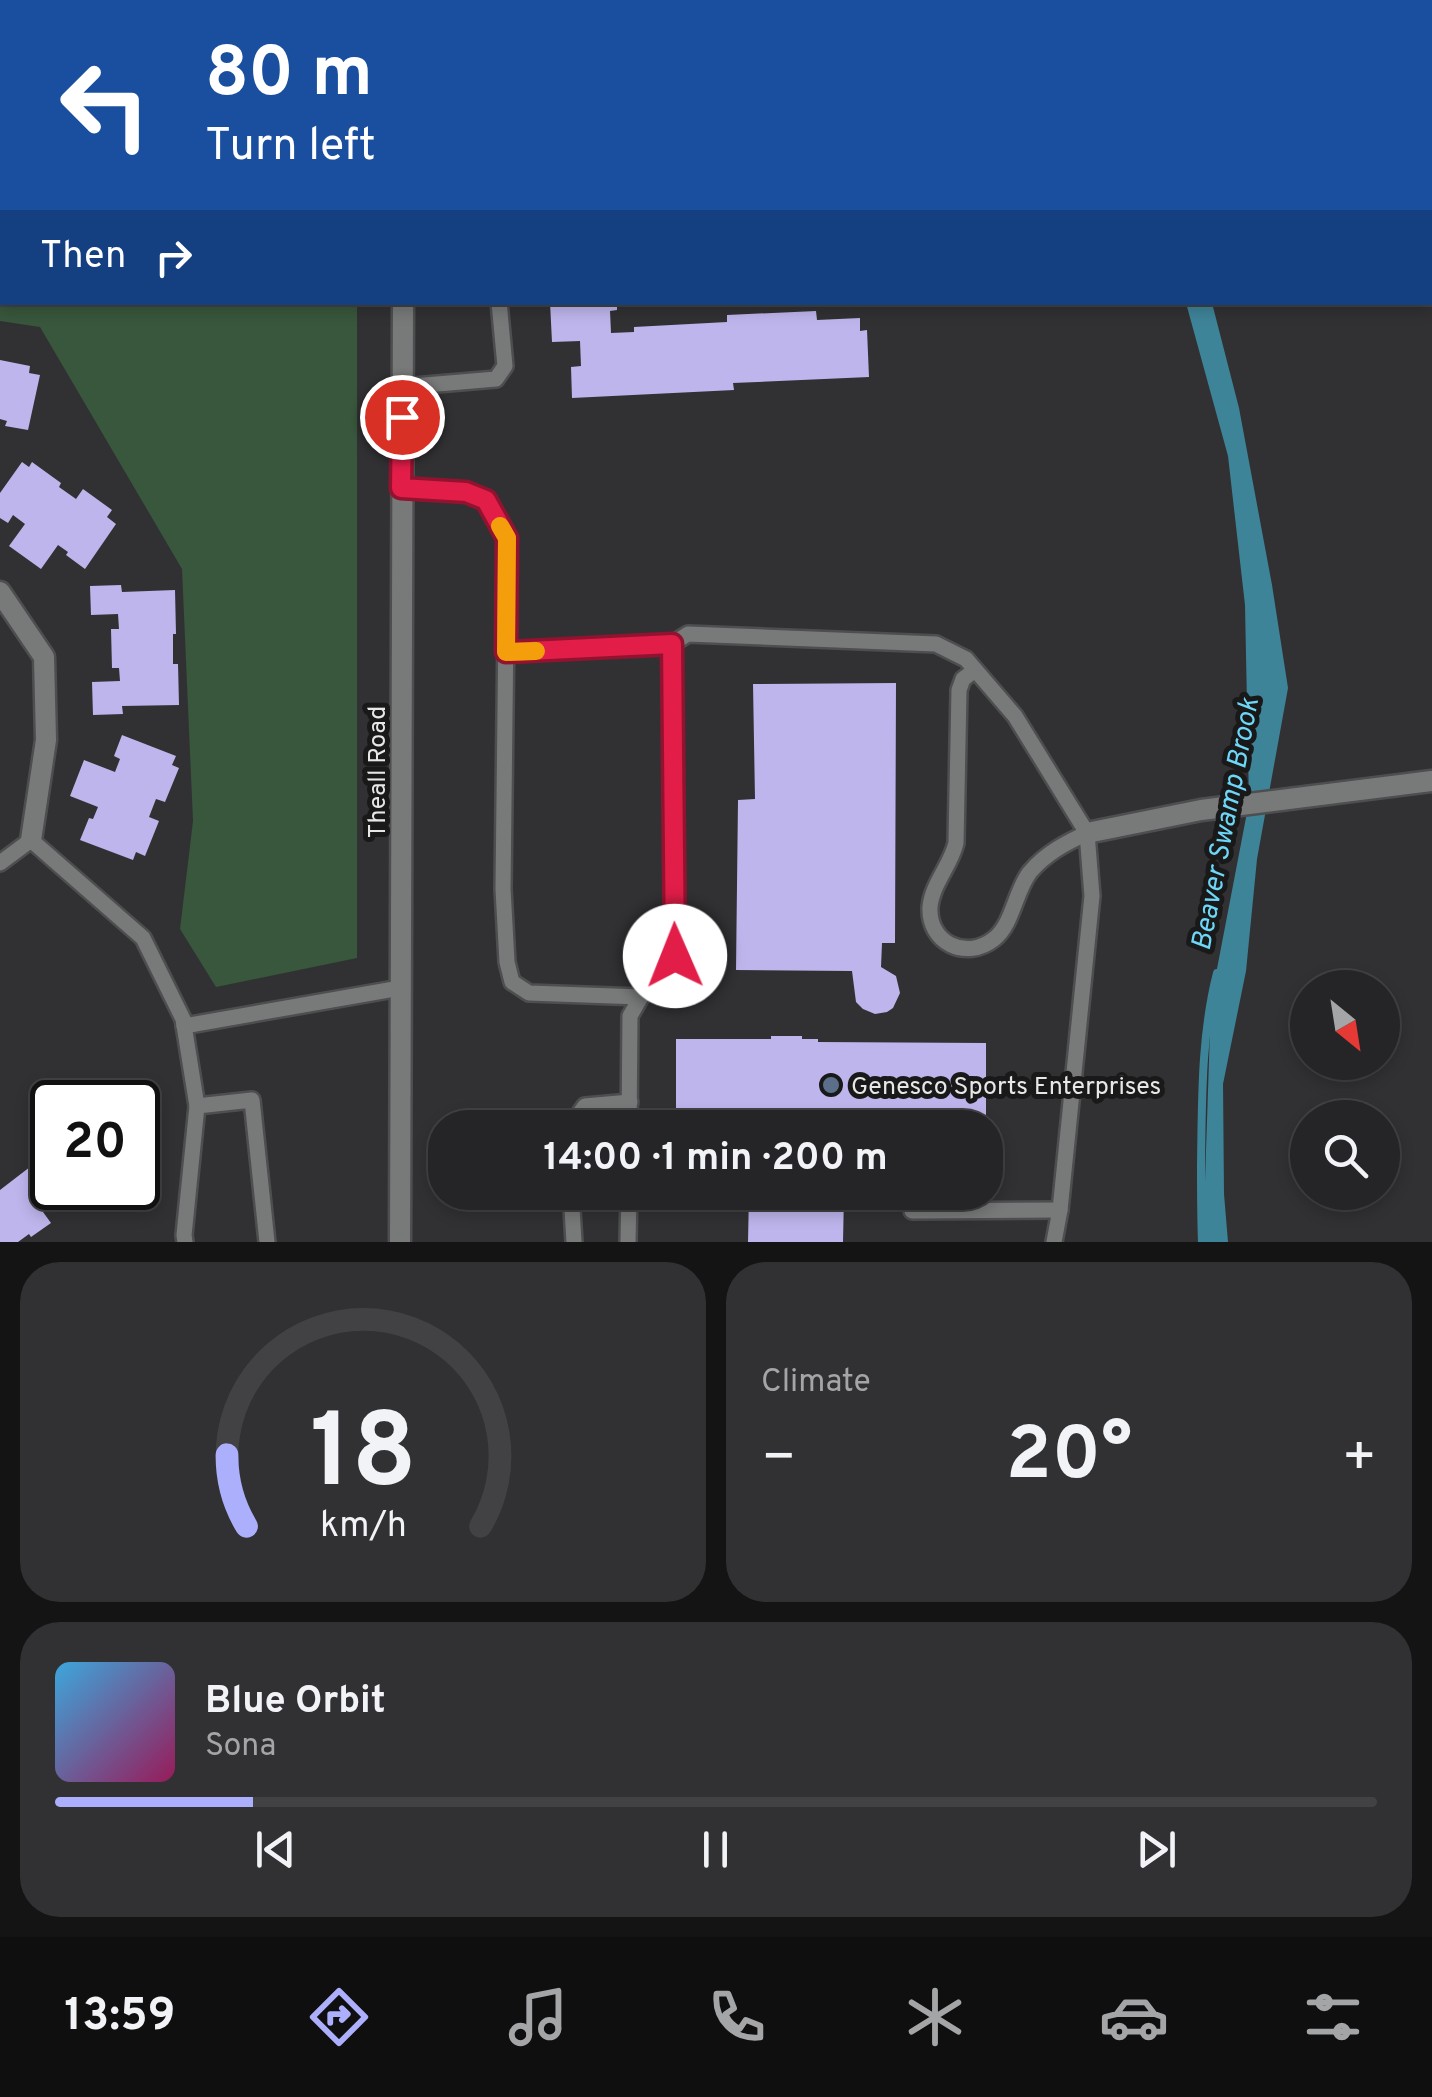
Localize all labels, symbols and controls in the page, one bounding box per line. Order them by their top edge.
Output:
text: 80 m [205,32,373,121]
icon: left [40,40,170,170]
text: Turn left [205,119,376,176]
icon: right [146,230,201,285]
text: Then [40,233,126,282]
pin [360,375,445,460]
icon: arrive [375,390,430,445]
water label: Beaver Swamp Brook [1185,694,1269,954]
street label: Theall Road [363,706,395,838]
position arrow [623,904,727,1008]
north arrow [1290,970,1400,1080]
map controls [1290,970,1400,1210]
place label: Genesco Sports Enterprises [851,1072,1161,1104]
marker: Genesco Sports Enterprises [820,1074,842,1096]
speed limit sign: 20 [30,1080,160,1210]
button: search [1290,1100,1400,1210]
text: 14:00 · 1 min · 200 m [543,1135,888,1184]
text: Climate [761,1363,871,1403]
text: 18 [309,1392,417,1524]
text: 20° [1006,1411,1132,1506]
text: − [761,1425,796,1495]
text: + [1342,1425,1377,1495]
text: km/h [320,1504,406,1550]
text: Blue Orbit [205,1678,386,1727]
text: Sona [205,1727,276,1767]
icon: previous [248,1822,303,1877]
icon: pause [688,1822,743,1877]
icon: next [1129,1822,1184,1877]
icon: directions [304,1982,374,2052]
icon: music [503,1982,573,2052]
icon: phone [702,1982,772,2052]
icon: climate [900,1982,970,2052]
icon: car [1099,1982,1169,2052]
icon: filters [1298,1982,1368,2052]
text: 13:59 [64,1989,175,2046]

